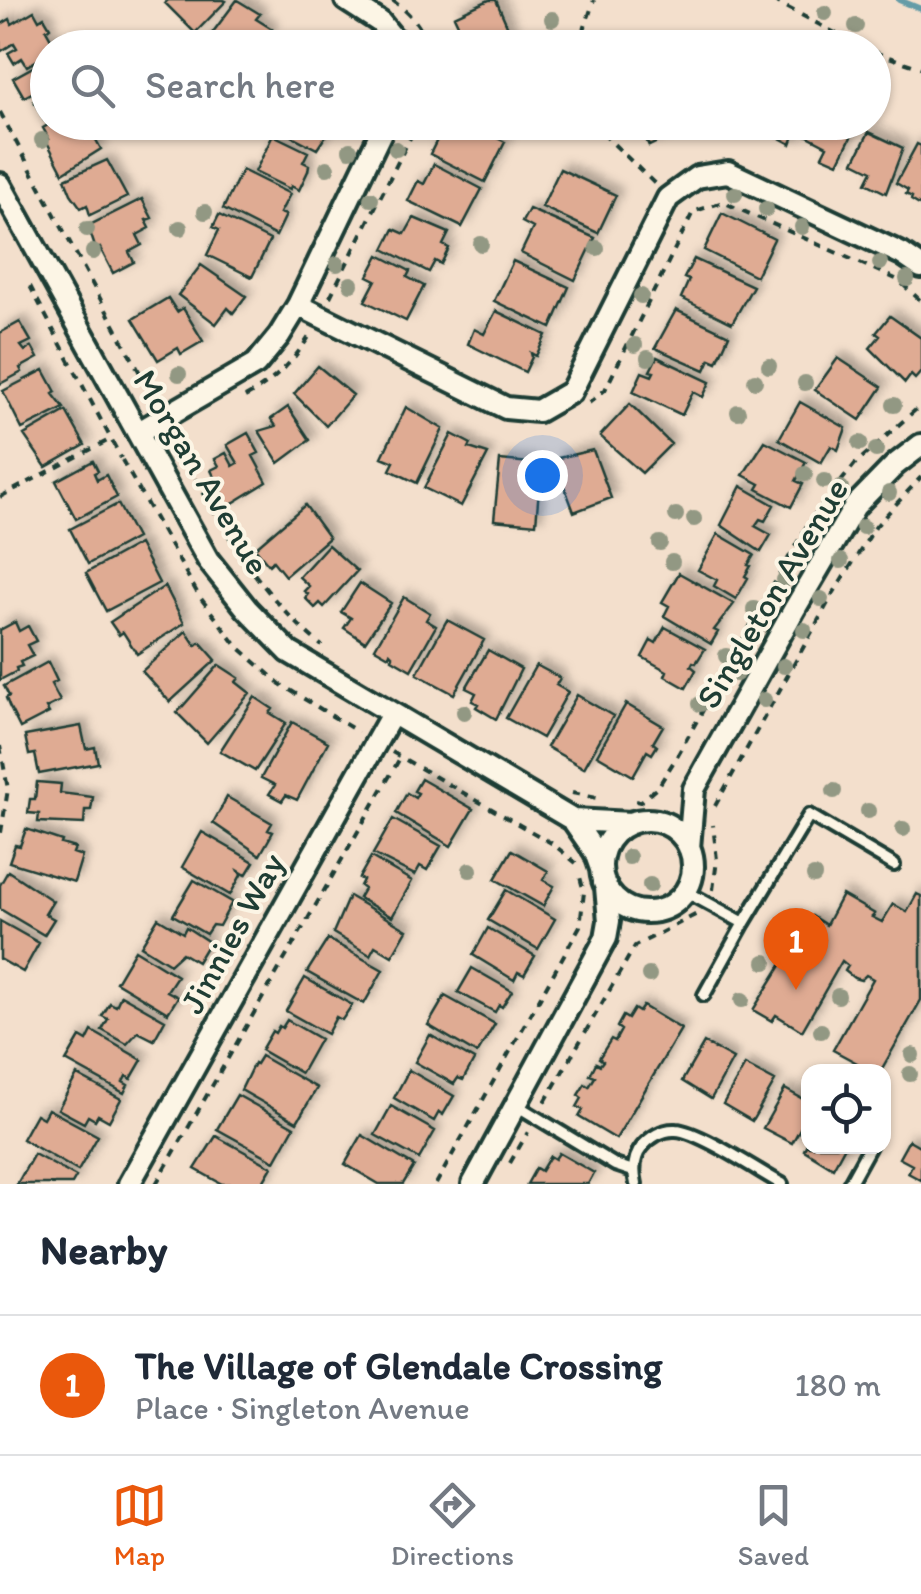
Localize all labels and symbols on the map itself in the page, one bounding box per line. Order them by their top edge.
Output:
street label: Morgan Avenue [124,362,280,582]
your location [517,450,568,501]
street label: Singleton Avenue [687,470,857,716]
street label: Jinnies Way [171,845,293,1021]
pin: 1 [764,908,828,990]

